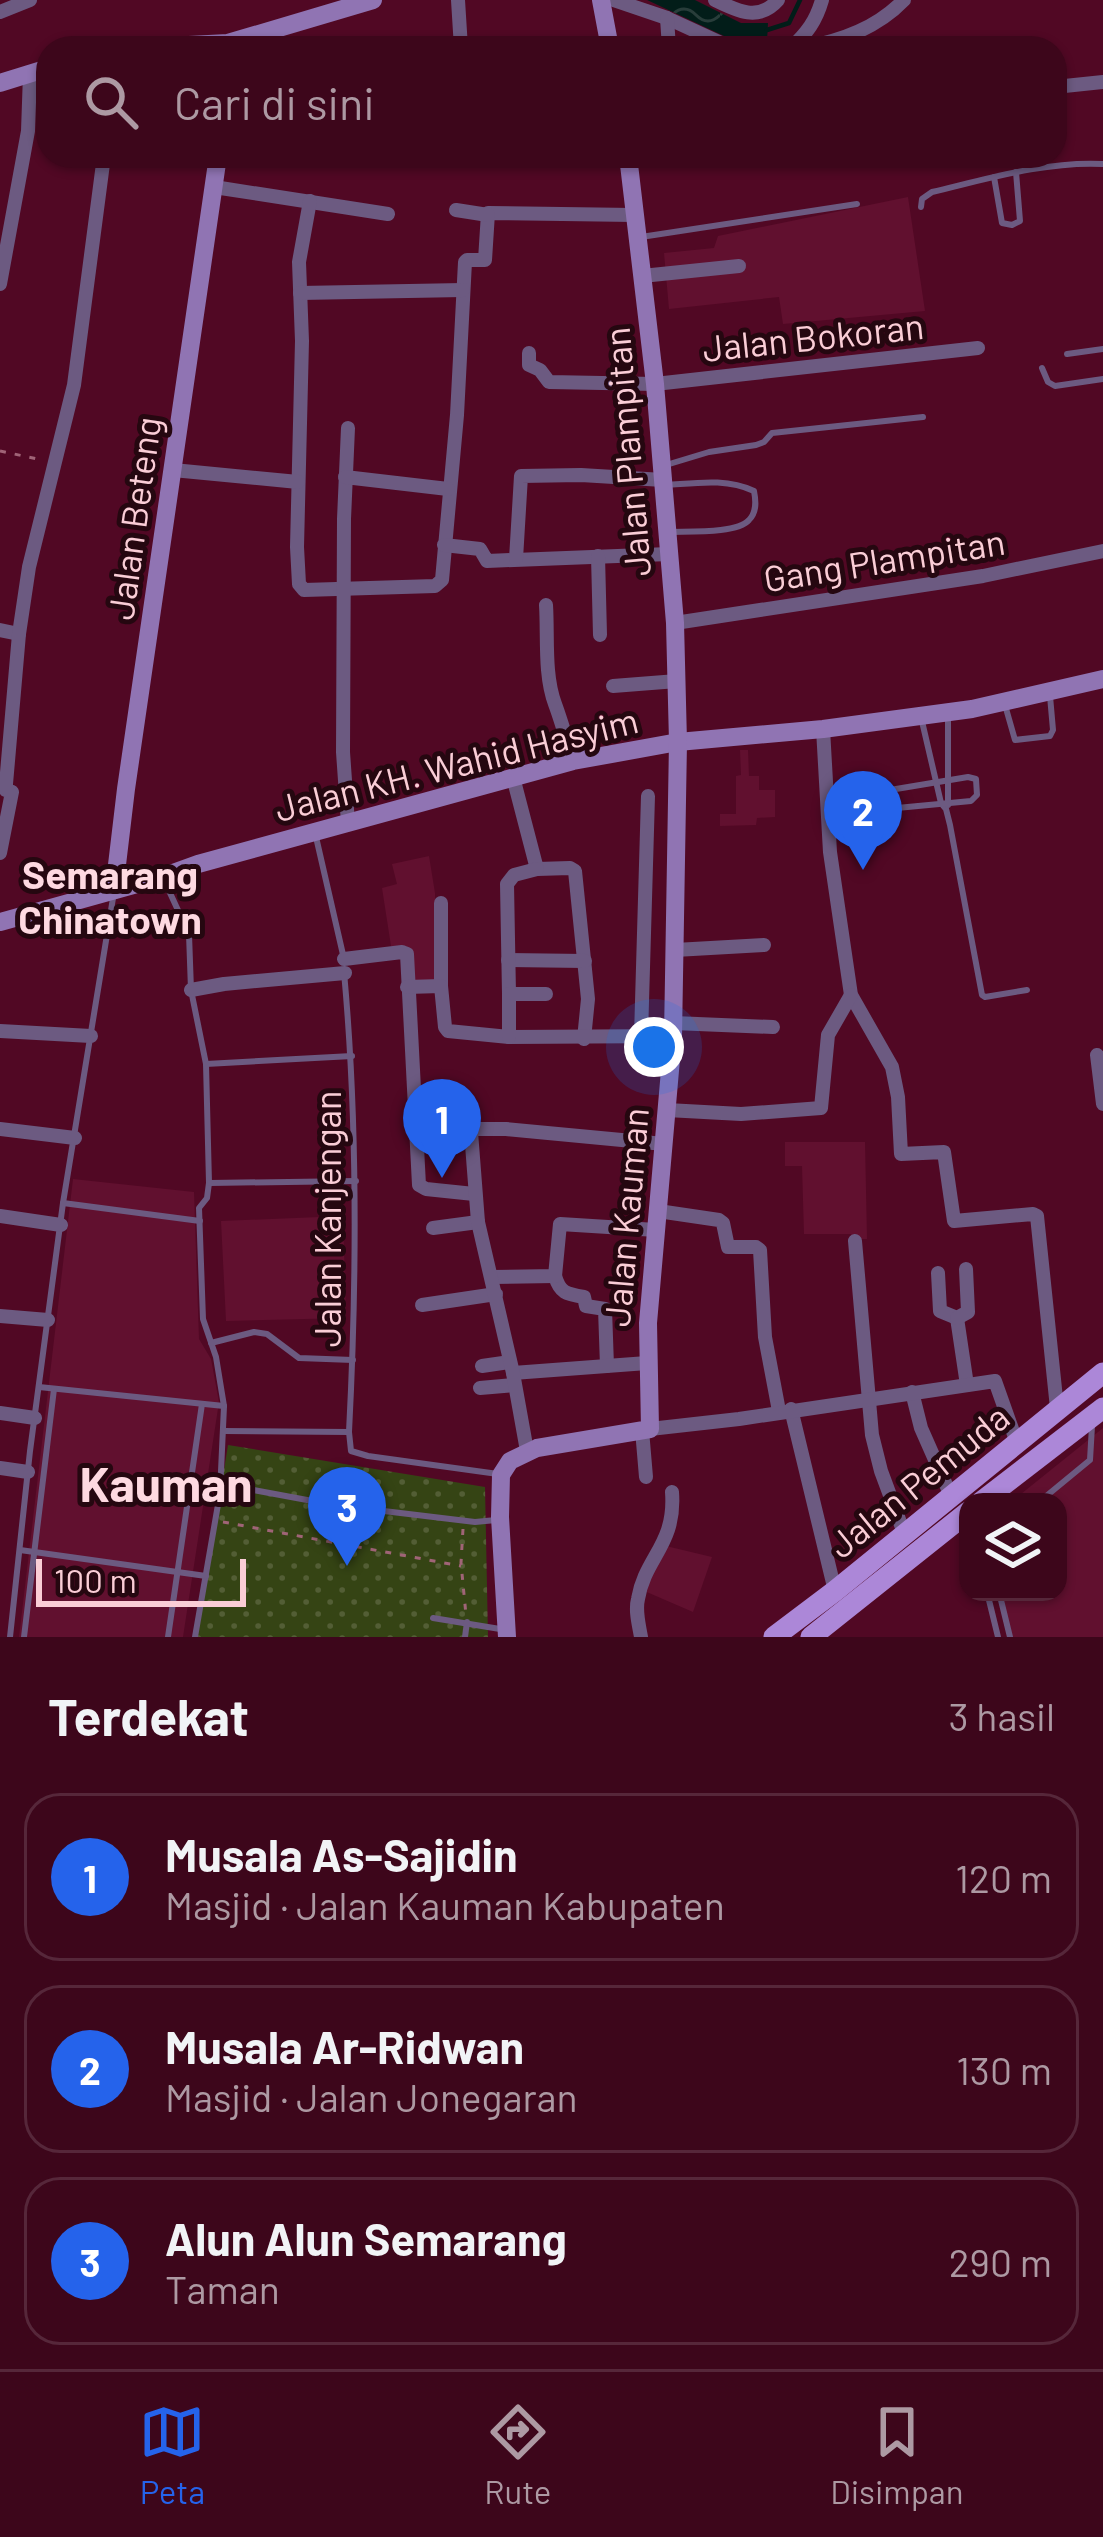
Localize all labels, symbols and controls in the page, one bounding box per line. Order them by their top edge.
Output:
search box [36,36,1067,168]
icon: search [78,69,144,135]
text: Cari di sini [174,75,375,129]
street label: Jalan Bokoran [700,303,926,369]
street label: Jalan Plampitan [594,326,658,578]
street label: Jalan Beteng [97,414,169,622]
street label: Gang Plampitan [760,519,1008,599]
street label: Jalan KH. Wahid Hasyim [270,697,642,829]
pin: 2 [824,771,902,870]
district label: Semarang Chinatown [18,850,202,942]
your location [624,1017,684,1077]
pin: 1 [403,1079,481,1178]
street label: Jalan Kanjengan [305,1091,348,1347]
street label: Jalan Kauman [594,1106,656,1328]
street label: Jalan Pemuda [819,1394,1017,1566]
district label: Kauman [79,1454,253,1512]
pin: 3 [308,1467,386,1566]
map controls [959,1493,1067,1601]
button: layers [959,1493,1067,1601]
scale bar [36,1553,246,1606]
text: 100 m [54,1560,137,1600]
text: Terdekat [48,1685,249,1746]
text: 3 hasil [948,1692,1055,1739]
text: Musala As-Sajidin [165,1827,518,1881]
text: 1 [83,1854,97,1901]
text: 120 m [955,1854,1052,1901]
text: Masjid · Jalan Kauman Kabupaten [165,1881,725,1928]
text: Musala Ar-Ridwan [165,2019,524,2073]
text: 2 [79,2046,101,2093]
text: 130 m [956,2046,1052,2093]
text: Masjid · Jalan Jonegaran [165,2073,577,2120]
text: Alun Alun Semarang [165,2211,567,2265]
text: 3 [79,2238,101,2285]
text: 290 m [949,2238,1052,2285]
text: Taman [165,2265,280,2312]
tab: Peta [139,2399,205,2511]
tab: Rute [484,2399,551,2511]
tab: Disimpan [830,2399,964,2511]

